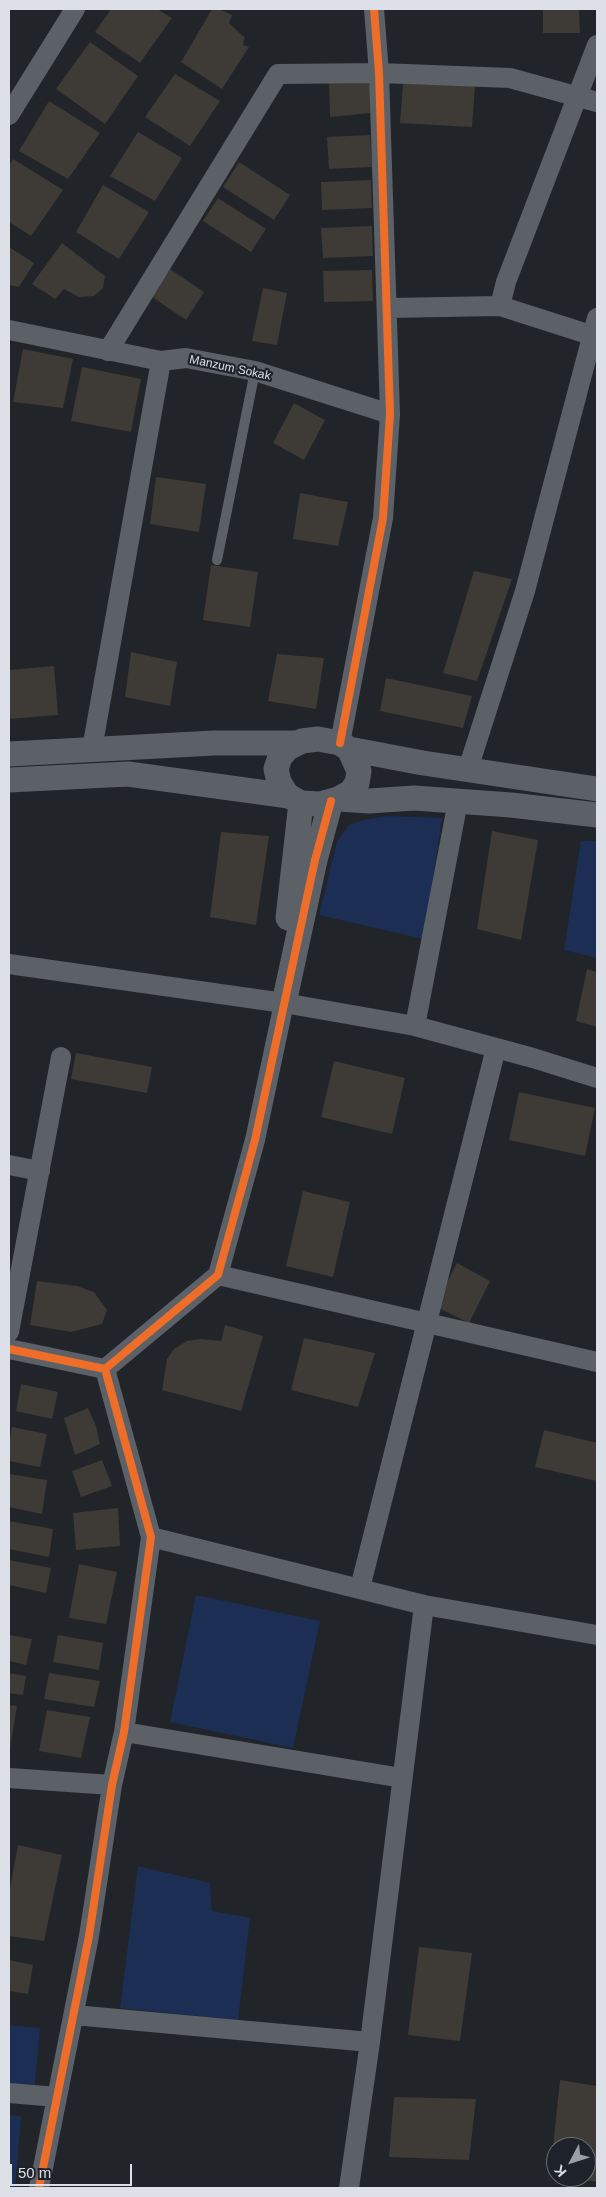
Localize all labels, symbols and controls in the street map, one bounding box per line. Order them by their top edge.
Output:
street label: Manzum Sokak [188,352,272,384]
north arrow [546,2137,596,2187]
scale bar [12,2154,135,2186]
text: K [551,2162,570,2180]
text: 50 m [18,2164,51,2181]

